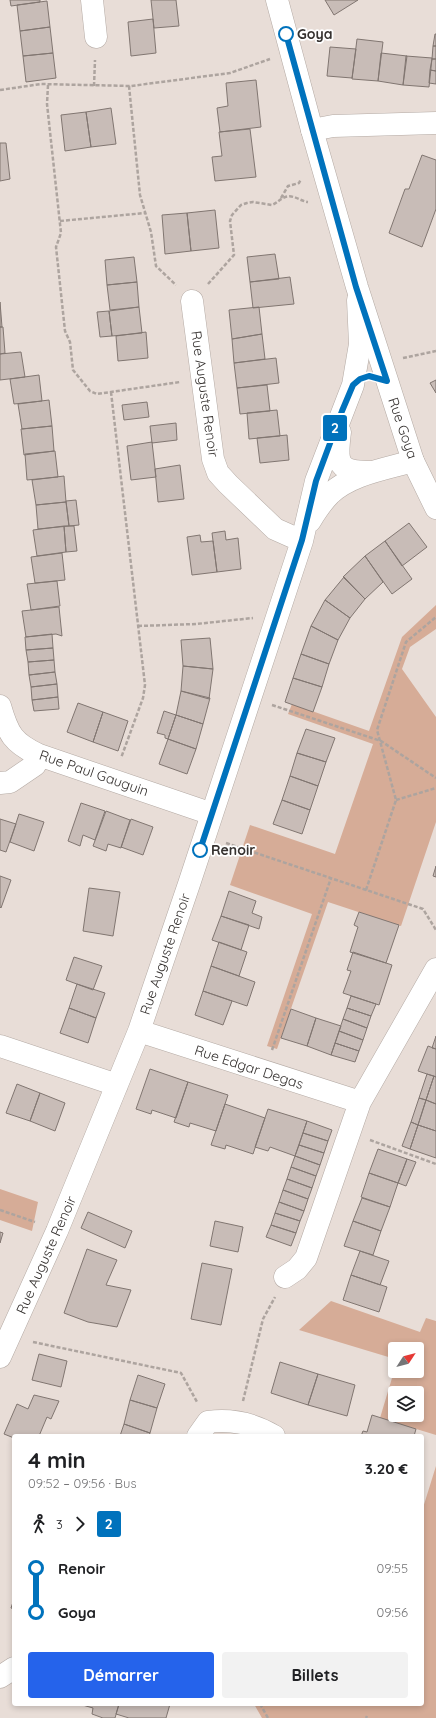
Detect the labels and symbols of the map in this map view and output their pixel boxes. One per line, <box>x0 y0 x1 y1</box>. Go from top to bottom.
place label: Goya <box>297 25 333 43</box>
marker: Goya <box>278 26 294 42</box>
street label: Rue Auguste Renoir <box>187 330 223 459</box>
street label: Rue Goya <box>384 395 422 461</box>
line badge: 2 <box>322 415 348 441</box>
street label: Rue Paul Gauguin <box>37 746 151 800</box>
place label: Renoir <box>211 841 255 859</box>
marker: Renoir <box>192 842 208 858</box>
street label: Rue Auguste Renoir <box>136 890 194 1017</box>
street label: Rue Edgar Degas <box>192 1041 306 1093</box>
street label: Rue Auguste Renoir <box>12 1193 80 1317</box>
north arrow <box>388 1342 424 1378</box>

